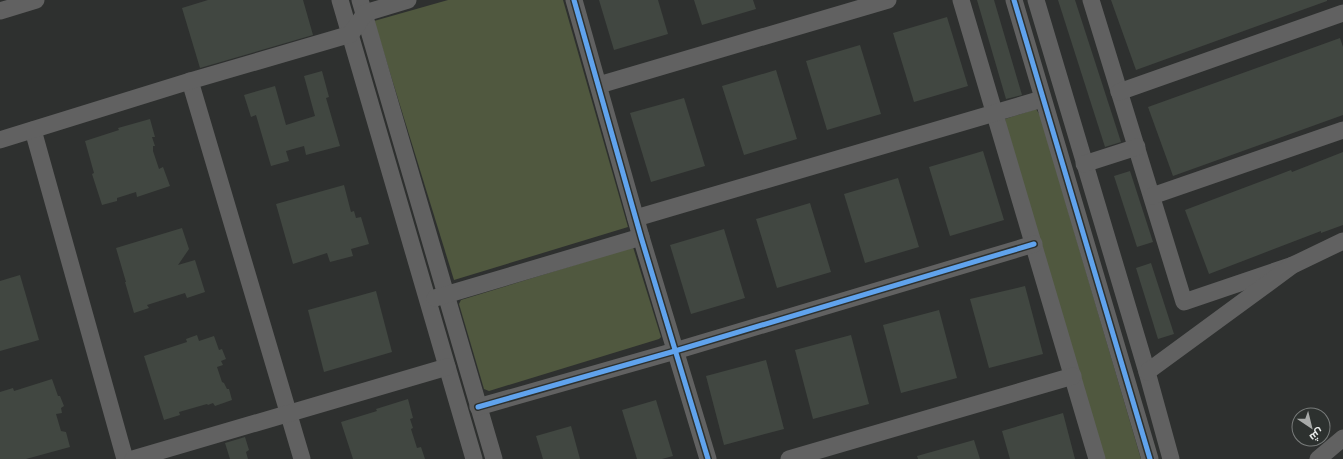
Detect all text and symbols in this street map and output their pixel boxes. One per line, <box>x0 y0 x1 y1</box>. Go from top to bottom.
north arrow <box>1291 407 1331 447</box>
text: ش <box>1307 425 1326 444</box>

